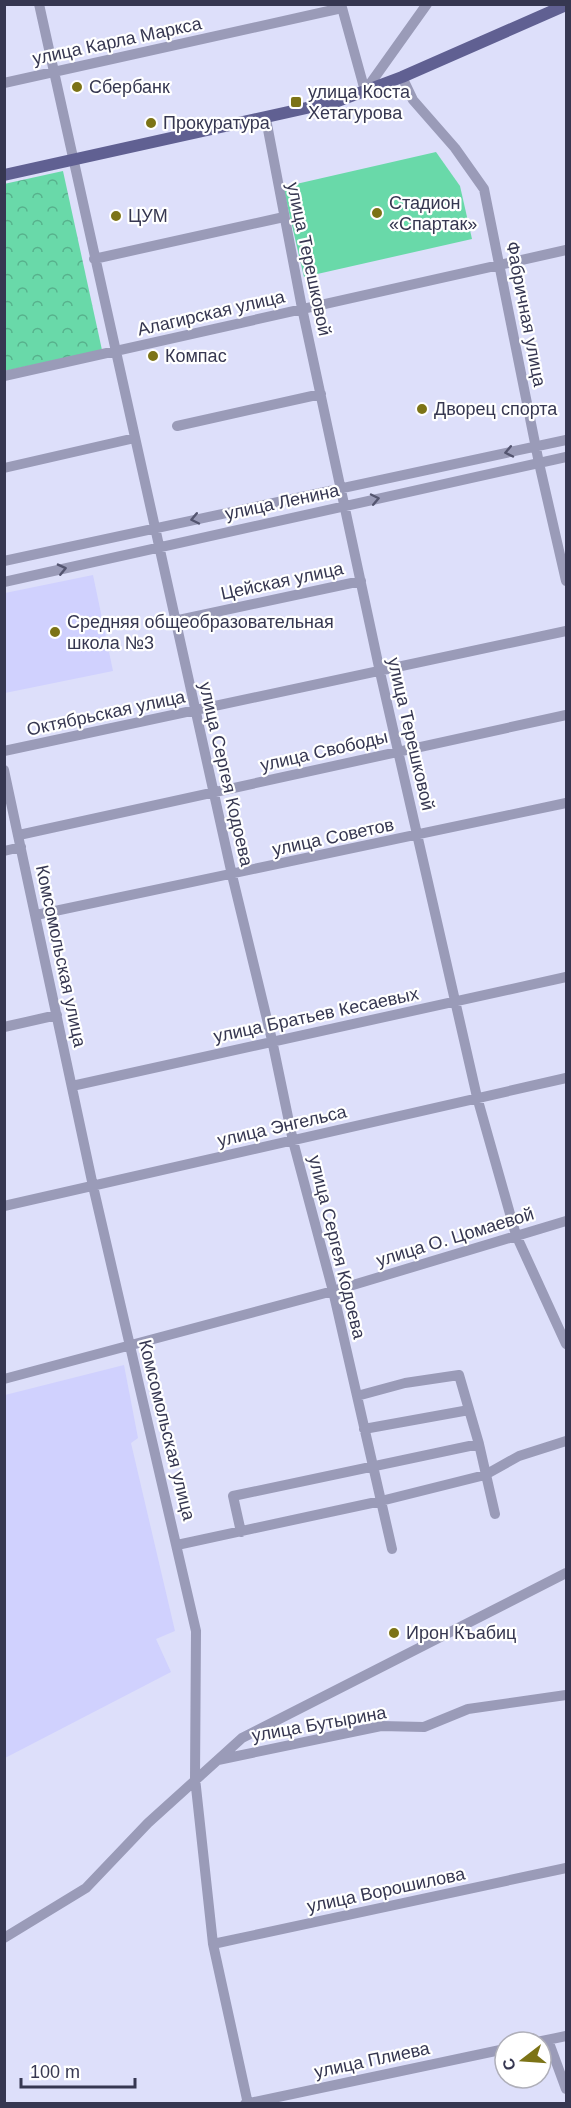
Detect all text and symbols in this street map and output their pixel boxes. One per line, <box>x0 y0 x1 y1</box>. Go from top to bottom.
street label: улица Карла Маркса <box>31 13 204 69</box>
place label: Сбербанк <box>89 77 170 97</box>
marker: Сбербанк <box>70 80 84 94</box>
place label: улица Коста Хетагурова <box>308 82 411 123</box>
marker: улица Коста Хетагурова <box>289 95 303 109</box>
place label: Прокуратура <box>163 113 271 133</box>
marker: Прокуратура <box>144 116 158 130</box>
street label: улица Терешковой <box>283 180 335 338</box>
place label: Стадион «Спартак» <box>389 193 477 234</box>
place label: ЦУМ <box>128 206 168 226</box>
marker: Стадион «Спартак» <box>370 206 384 220</box>
marker: ЦУМ <box>109 209 123 223</box>
street label: Фабричная улица <box>502 240 550 389</box>
street label: Алагирская улица <box>135 286 288 340</box>
place label: Компас <box>165 346 227 366</box>
marker: Компас <box>146 349 160 363</box>
place label: Дворец спорта <box>434 399 558 419</box>
marker: Дворец спорта <box>415 402 429 416</box>
one-way arrow <box>505 445 515 458</box>
street label: улица Ленина <box>223 480 342 524</box>
one-way arrow <box>370 493 380 506</box>
one-way arrow <box>191 512 201 525</box>
street label: Цейская улица <box>219 558 346 604</box>
one-way arrow <box>56 563 66 576</box>
place label: Средняя общеобразовательная школа №3 <box>67 612 334 653</box>
marker: Средняя общеобразовательная школа №3 <box>48 625 62 639</box>
street label: улица Терешковой <box>384 656 438 812</box>
street label: улица Сергея Кодоева <box>195 680 257 869</box>
street label: Октябрьская улица <box>25 686 188 740</box>
street label: улица Свободы <box>258 727 390 775</box>
street label: улица Советов <box>270 814 396 860</box>
street label: Комсомольская улица <box>32 863 90 1050</box>
street label: улица Братьев Кесаевых <box>212 983 420 1047</box>
street label: улица Энгельса <box>216 1101 349 1151</box>
street label: улица Сергея Кодоева <box>305 1153 370 1342</box>
street label: улица О. Цомаевой <box>374 1204 536 1270</box>
street label: Комсомольская улица <box>135 1338 199 1523</box>
place label: Ирон Къабиц <box>406 1623 516 1643</box>
marker: Ирон Къабиц <box>387 1626 401 1640</box>
street label: улица Бутырина <box>250 1702 389 1746</box>
street label: улица Ворошилова <box>305 1863 468 1917</box>
north arrow <box>493 2030 553 2090</box>
street label: улица Плиева <box>313 2038 432 2082</box>
scale bar <box>21 2051 135 2089</box>
text: С <box>499 2056 519 2072</box>
text: 100 m <box>30 2062 80 2082</box>

